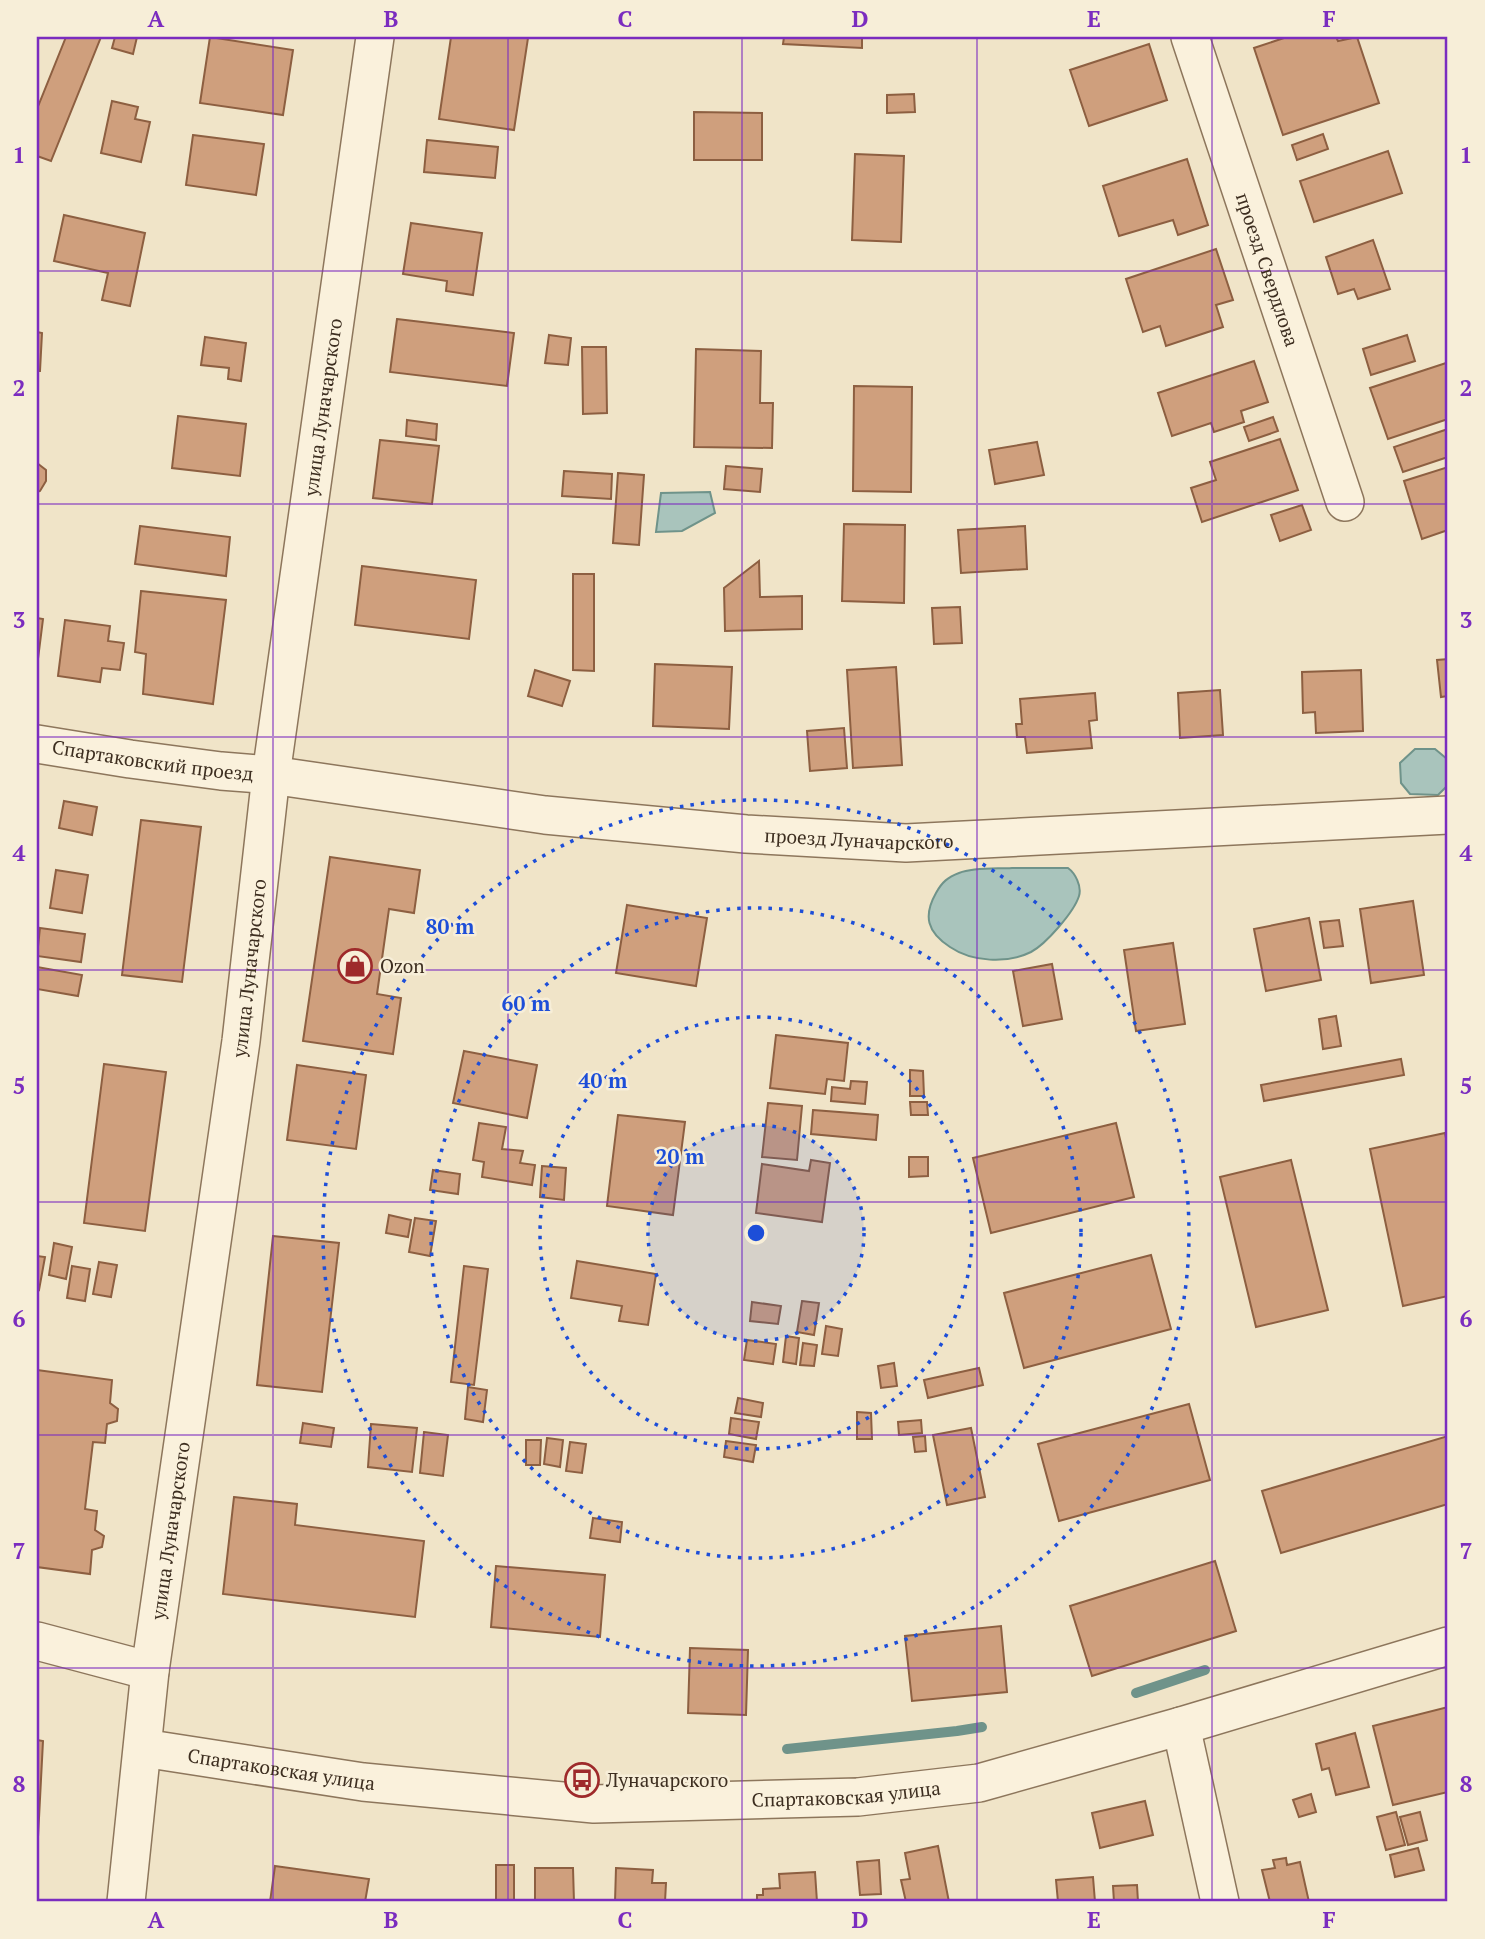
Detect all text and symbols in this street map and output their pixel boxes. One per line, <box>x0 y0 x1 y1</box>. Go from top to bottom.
text: A <box>148 3 165 34</box>
text: B <box>384 3 399 34</box>
text: C <box>618 3 633 34</box>
text: D <box>852 3 869 34</box>
text: E <box>1087 3 1101 34</box>
text: F <box>1322 3 1336 34</box>
text: 1 <box>13 139 26 170</box>
text: 1 <box>1460 139 1473 170</box>
street label: проезд Свердлова <box>1231 189 1305 350</box>
street label: улица Луначарского <box>297 316 347 499</box>
text: 2 <box>13 372 26 403</box>
text: 2 <box>1460 372 1473 403</box>
text: 3 <box>13 604 26 635</box>
text: 3 <box>1460 604 1473 635</box>
street label: Спартаковский проезд <box>50 734 255 786</box>
street label: проезд Луначарского <box>764 822 954 855</box>
text: 4 <box>13 837 26 868</box>
text: 4 <box>1460 837 1473 868</box>
street label: улица Луначарского <box>226 878 271 1060</box>
text: 80 m <box>426 912 475 940</box>
shop icon: Ozon <box>336 947 374 985</box>
place label: Ozon <box>380 953 425 978</box>
text: 60 m <box>502 989 551 1017</box>
text: 40 m <box>579 1066 628 1094</box>
text: 5 <box>13 1070 26 1101</box>
text: 5 <box>1460 1070 1473 1101</box>
text: 20 m <box>656 1142 705 1170</box>
centre of rings <box>744 1221 768 1245</box>
text: 6 <box>13 1303 26 1334</box>
text: 6 <box>1460 1303 1473 1334</box>
street label: улица Луначарского <box>144 1440 195 1622</box>
text: 7 <box>13 1535 26 1566</box>
text: 7 <box>1460 1535 1473 1566</box>
street label: Спартаковская улица <box>186 1742 377 1795</box>
bus stop icon: Луначарского <box>563 1761 601 1799</box>
place label: Луначарского <box>605 1767 728 1792</box>
text: 8 <box>13 1768 26 1799</box>
text: 8 <box>1460 1768 1473 1799</box>
street label: Спартаковская улица <box>751 1775 942 1812</box>
text: A <box>148 1904 165 1935</box>
text: B <box>384 1904 399 1935</box>
text: C <box>618 1904 633 1935</box>
text: D <box>852 1904 869 1935</box>
text: E <box>1087 1904 1101 1935</box>
text: F <box>1322 1904 1336 1935</box>

